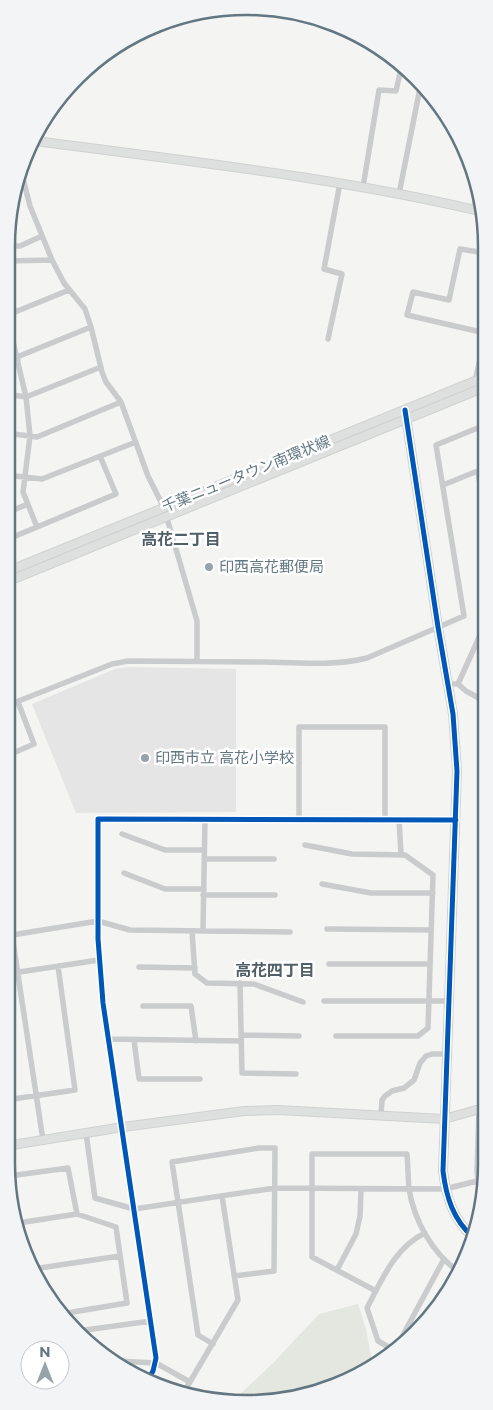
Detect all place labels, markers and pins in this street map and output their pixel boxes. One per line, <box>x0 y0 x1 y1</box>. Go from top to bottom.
place label: 印西高花郵便局 <box>219 557 324 576</box>
marker: 印西高花郵便局 <box>203 561 215 573</box>
place label: 印西市立 高花小学校 <box>155 748 294 767</box>
marker: 印西市立 高花小学校 <box>139 752 151 764</box>

